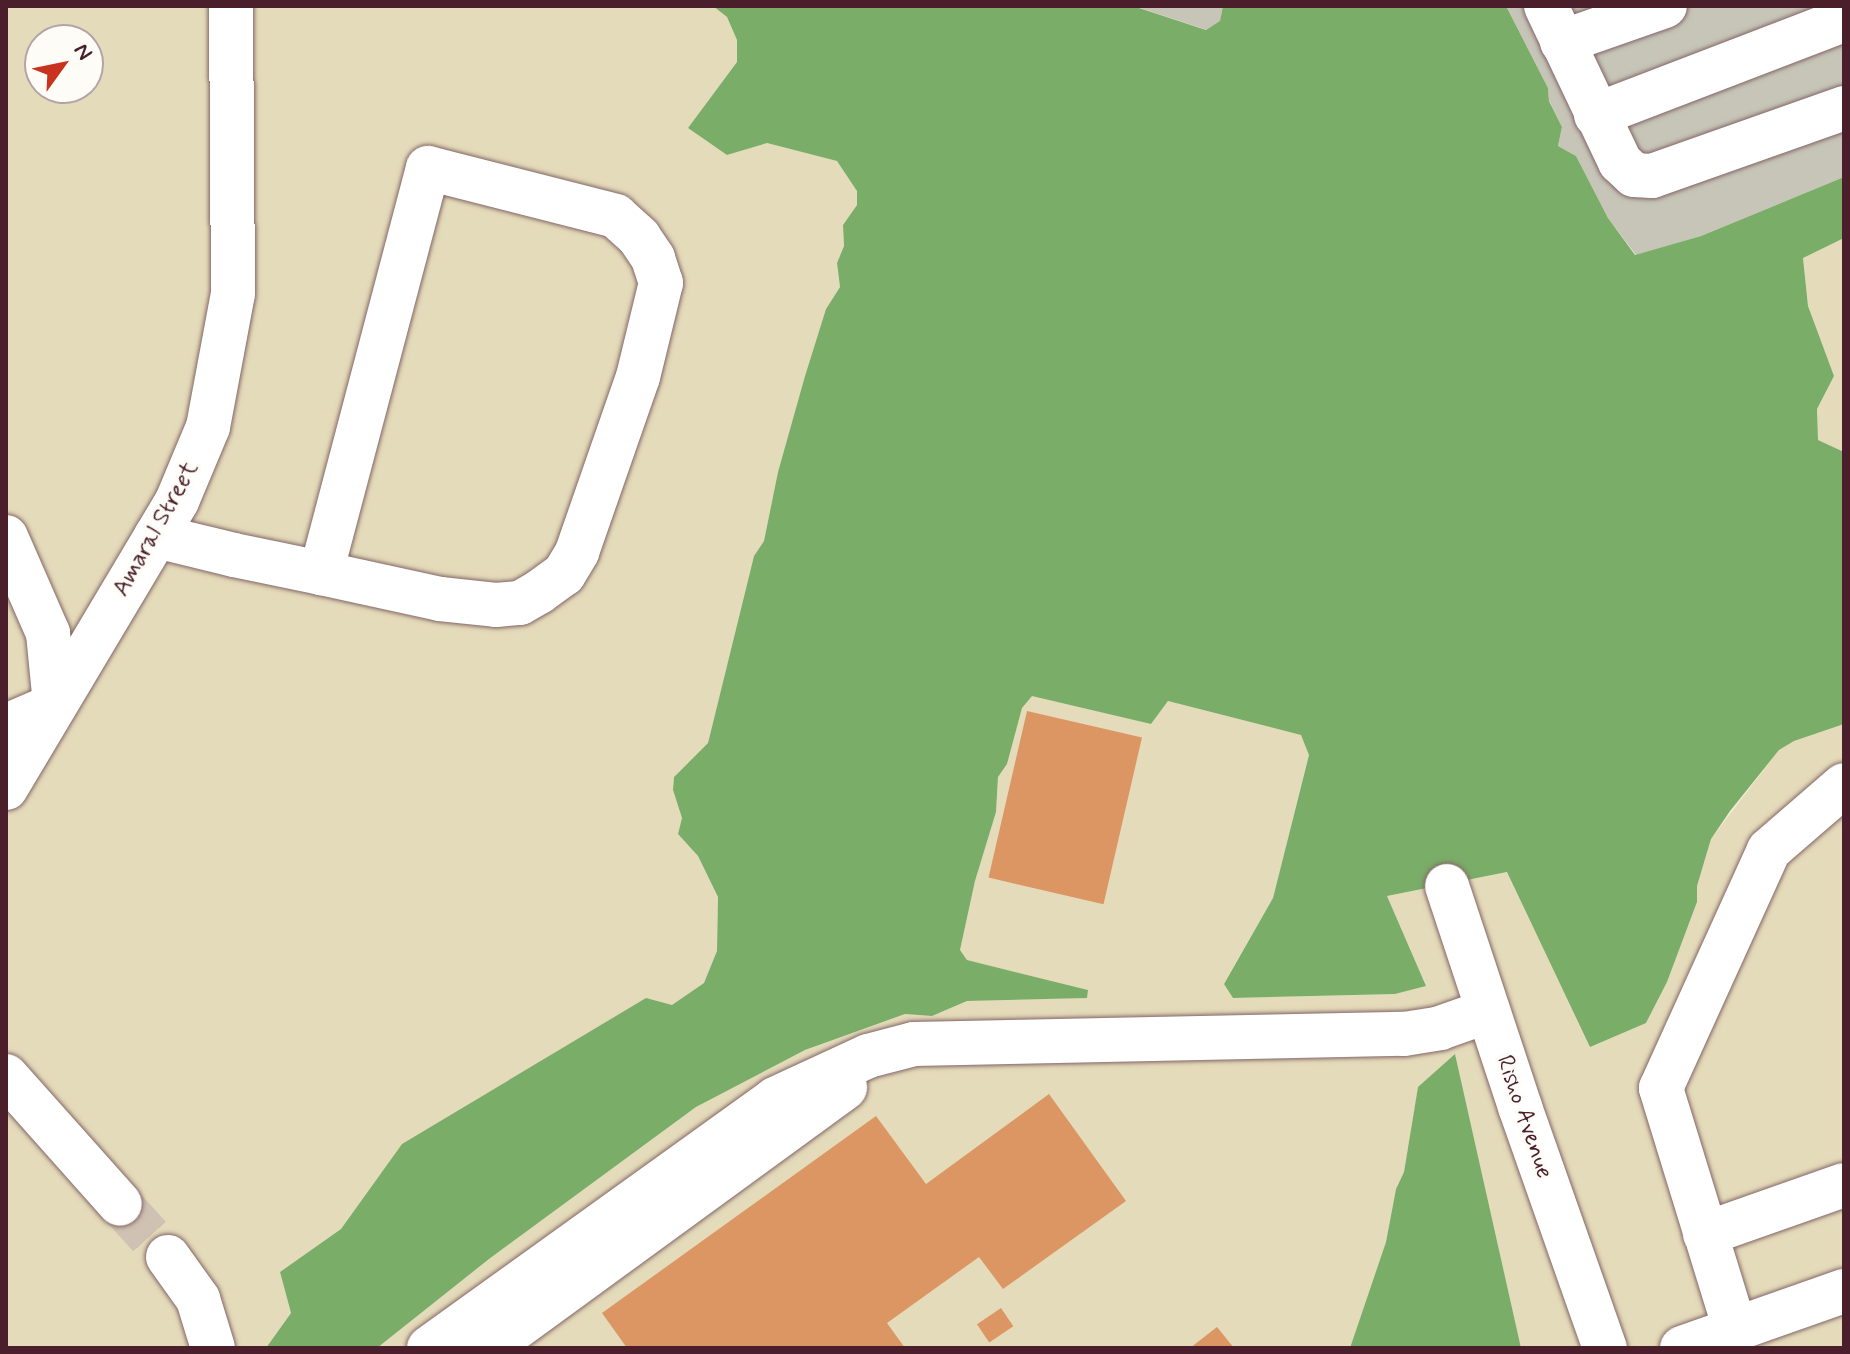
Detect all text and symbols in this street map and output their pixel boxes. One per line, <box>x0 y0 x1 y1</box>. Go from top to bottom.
north arrow <box>24 24 104 104</box>
text: N <box>67 38 98 66</box>
street label: Amaral Street <box>107 456 205 602</box>
street label: Risho Avenue <box>1489 1050 1559 1184</box>

